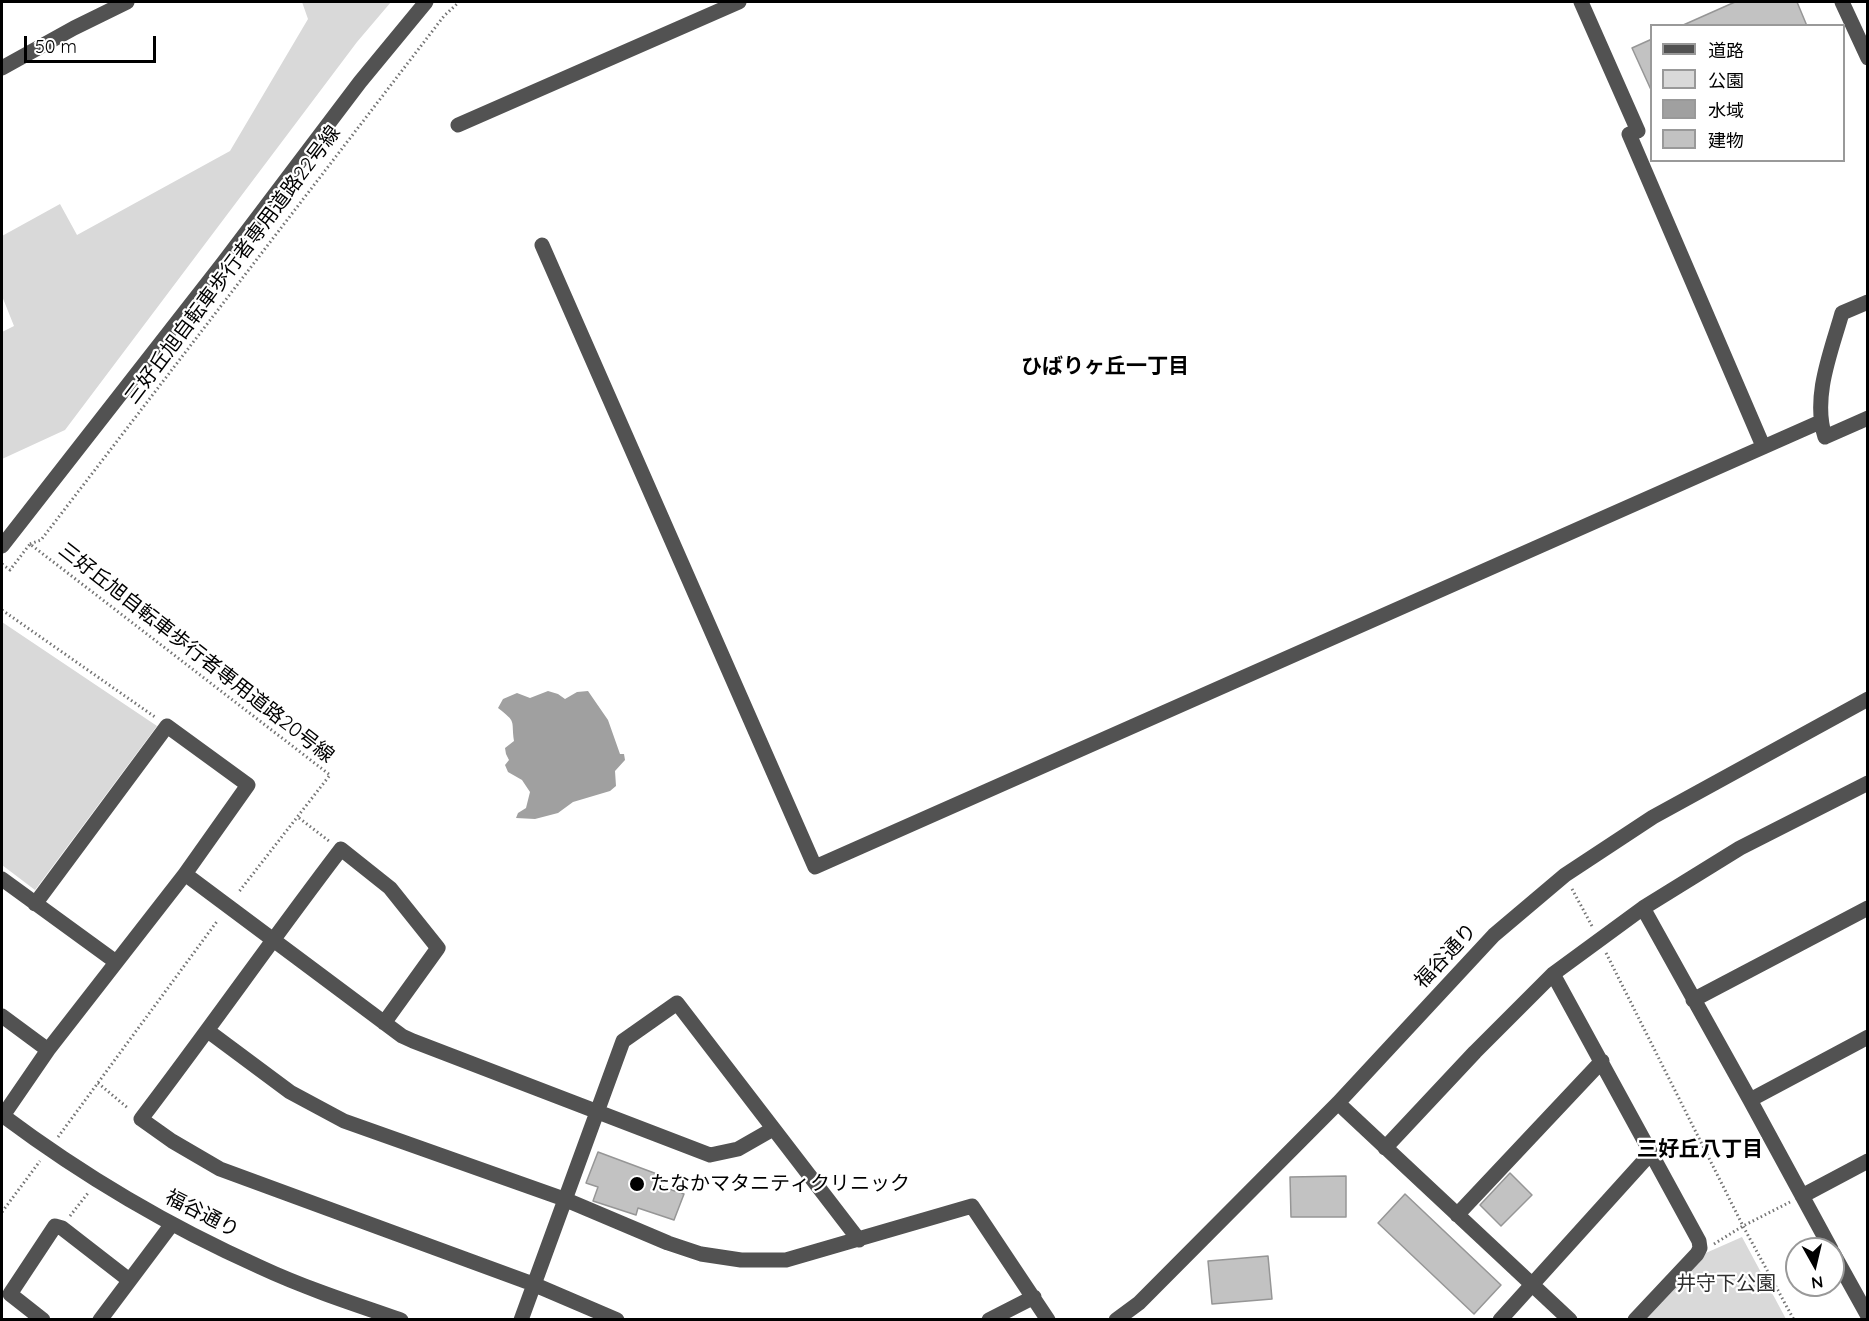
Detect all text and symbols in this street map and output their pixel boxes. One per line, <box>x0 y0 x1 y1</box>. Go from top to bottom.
scale bar <box>27 24 159 62</box>
legend <box>1650 24 1845 162</box>
text: 50 m <box>35 35 77 58</box>
text: 道路 <box>1708 39 1744 62</box>
text: 公園 <box>1708 69 1744 92</box>
text: 水域 <box>1708 99 1744 122</box>
street label: 三好丘旭自転車歩行者専用道路22号線 <box>120 121 346 409</box>
text: 建物 <box>1708 129 1744 152</box>
district label: ひばりヶ丘一丁目 <box>1021 354 1189 380</box>
street label: 三好丘旭自転車歩行者専用道路20号線 <box>53 538 339 768</box>
street label: 福谷通り <box>1410 919 1482 993</box>
district label: 三好丘八丁目 <box>1637 1137 1763 1163</box>
place label: たなかマタニティクリニック <box>650 1172 910 1196</box>
marker: たなかマタニティクリニック <box>628 1175 646 1193</box>
street label: 福谷通り <box>161 1185 243 1243</box>
north arrow <box>1785 1237 1845 1297</box>
park label: 井守下公園 <box>1676 1272 1776 1296</box>
text: N <box>1810 1272 1824 1294</box>

